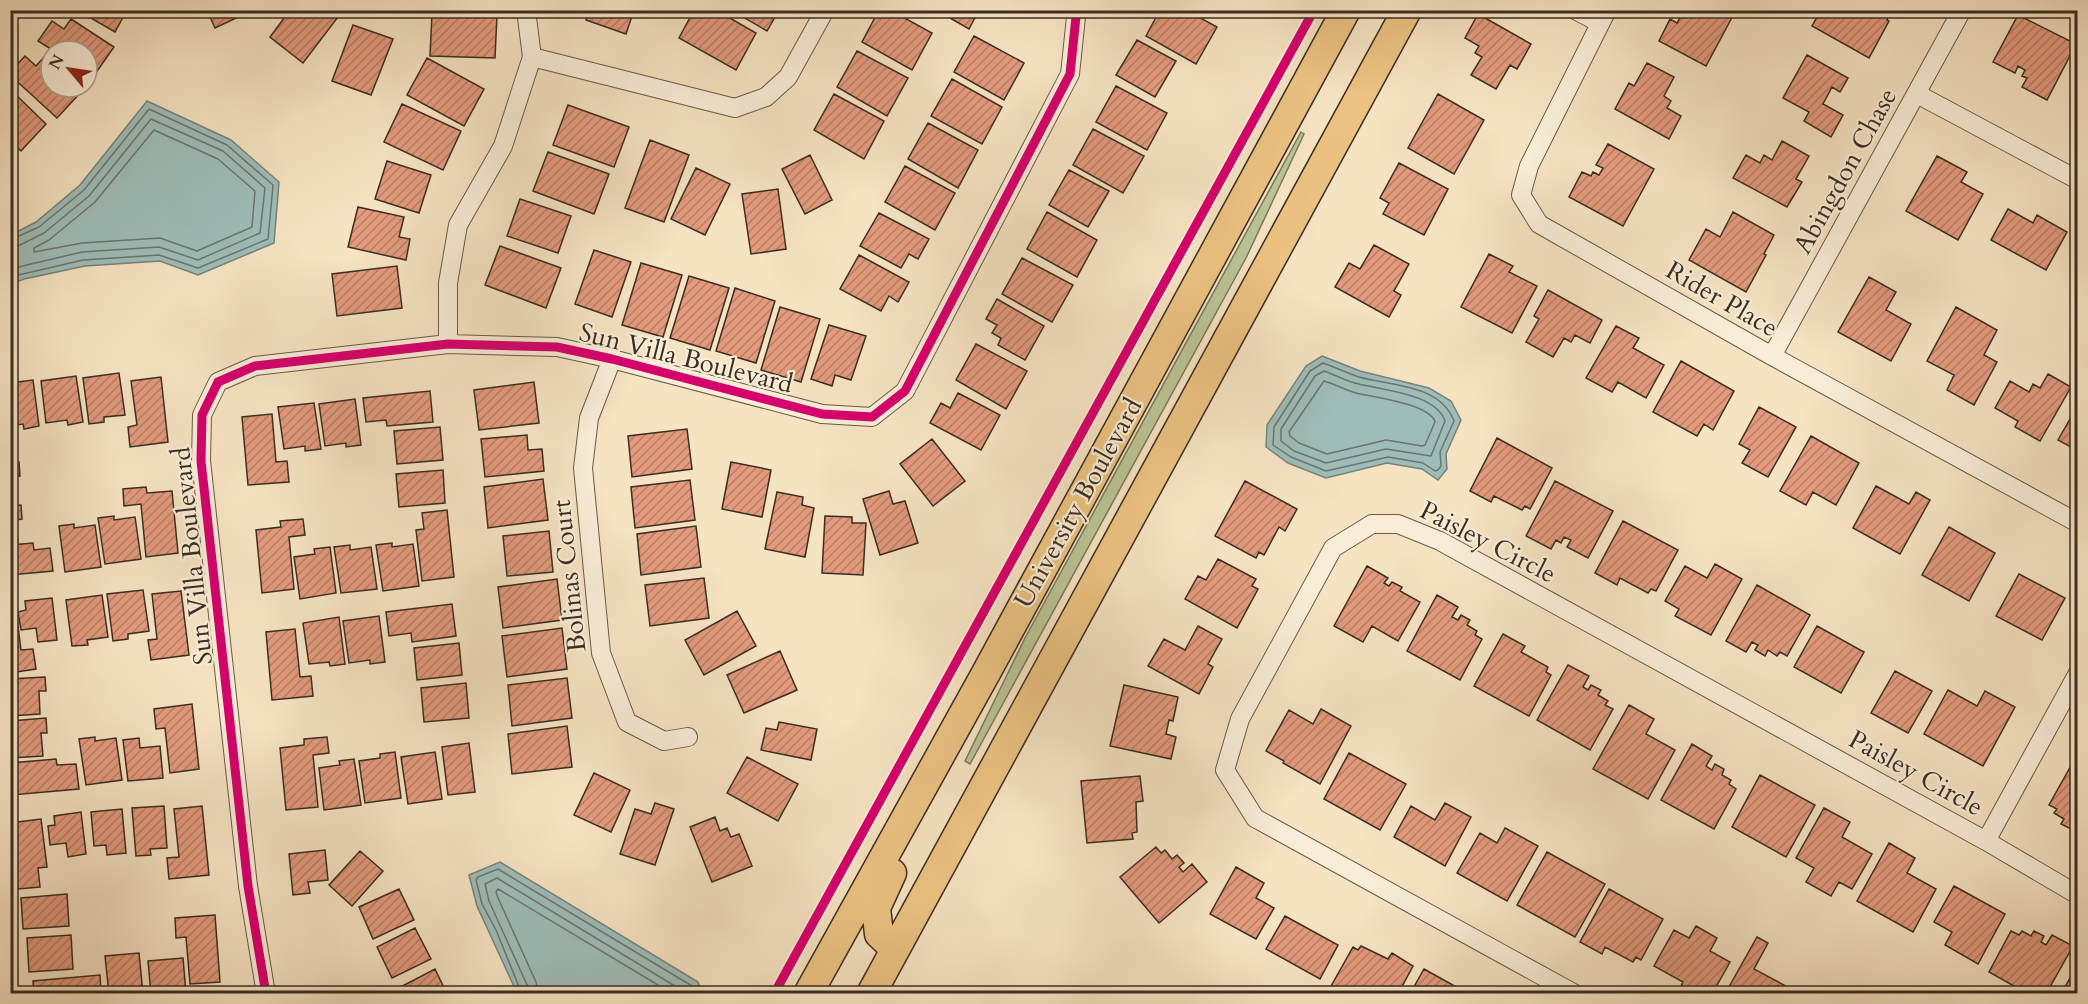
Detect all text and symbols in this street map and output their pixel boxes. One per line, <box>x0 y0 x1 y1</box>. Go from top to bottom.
north arrow <box>39 39 99 99</box>
text: N <box>44 51 70 74</box>
street label: Abingdon Chase <box>1785 82 1905 260</box>
street label: Rider Place <box>1659 253 1785 345</box>
street label: Sun Villa Boulevard <box>575 315 797 402</box>
street label: University Boulevard <box>1006 392 1150 614</box>
street label: Sun Villa Boulevard <box>163 445 221 667</box>
street label: Paisley Circle <box>1414 493 1562 591</box>
street label: Bolinas Court <box>544 498 594 654</box>
street label: Paisley Circle <box>1842 722 1990 824</box>

